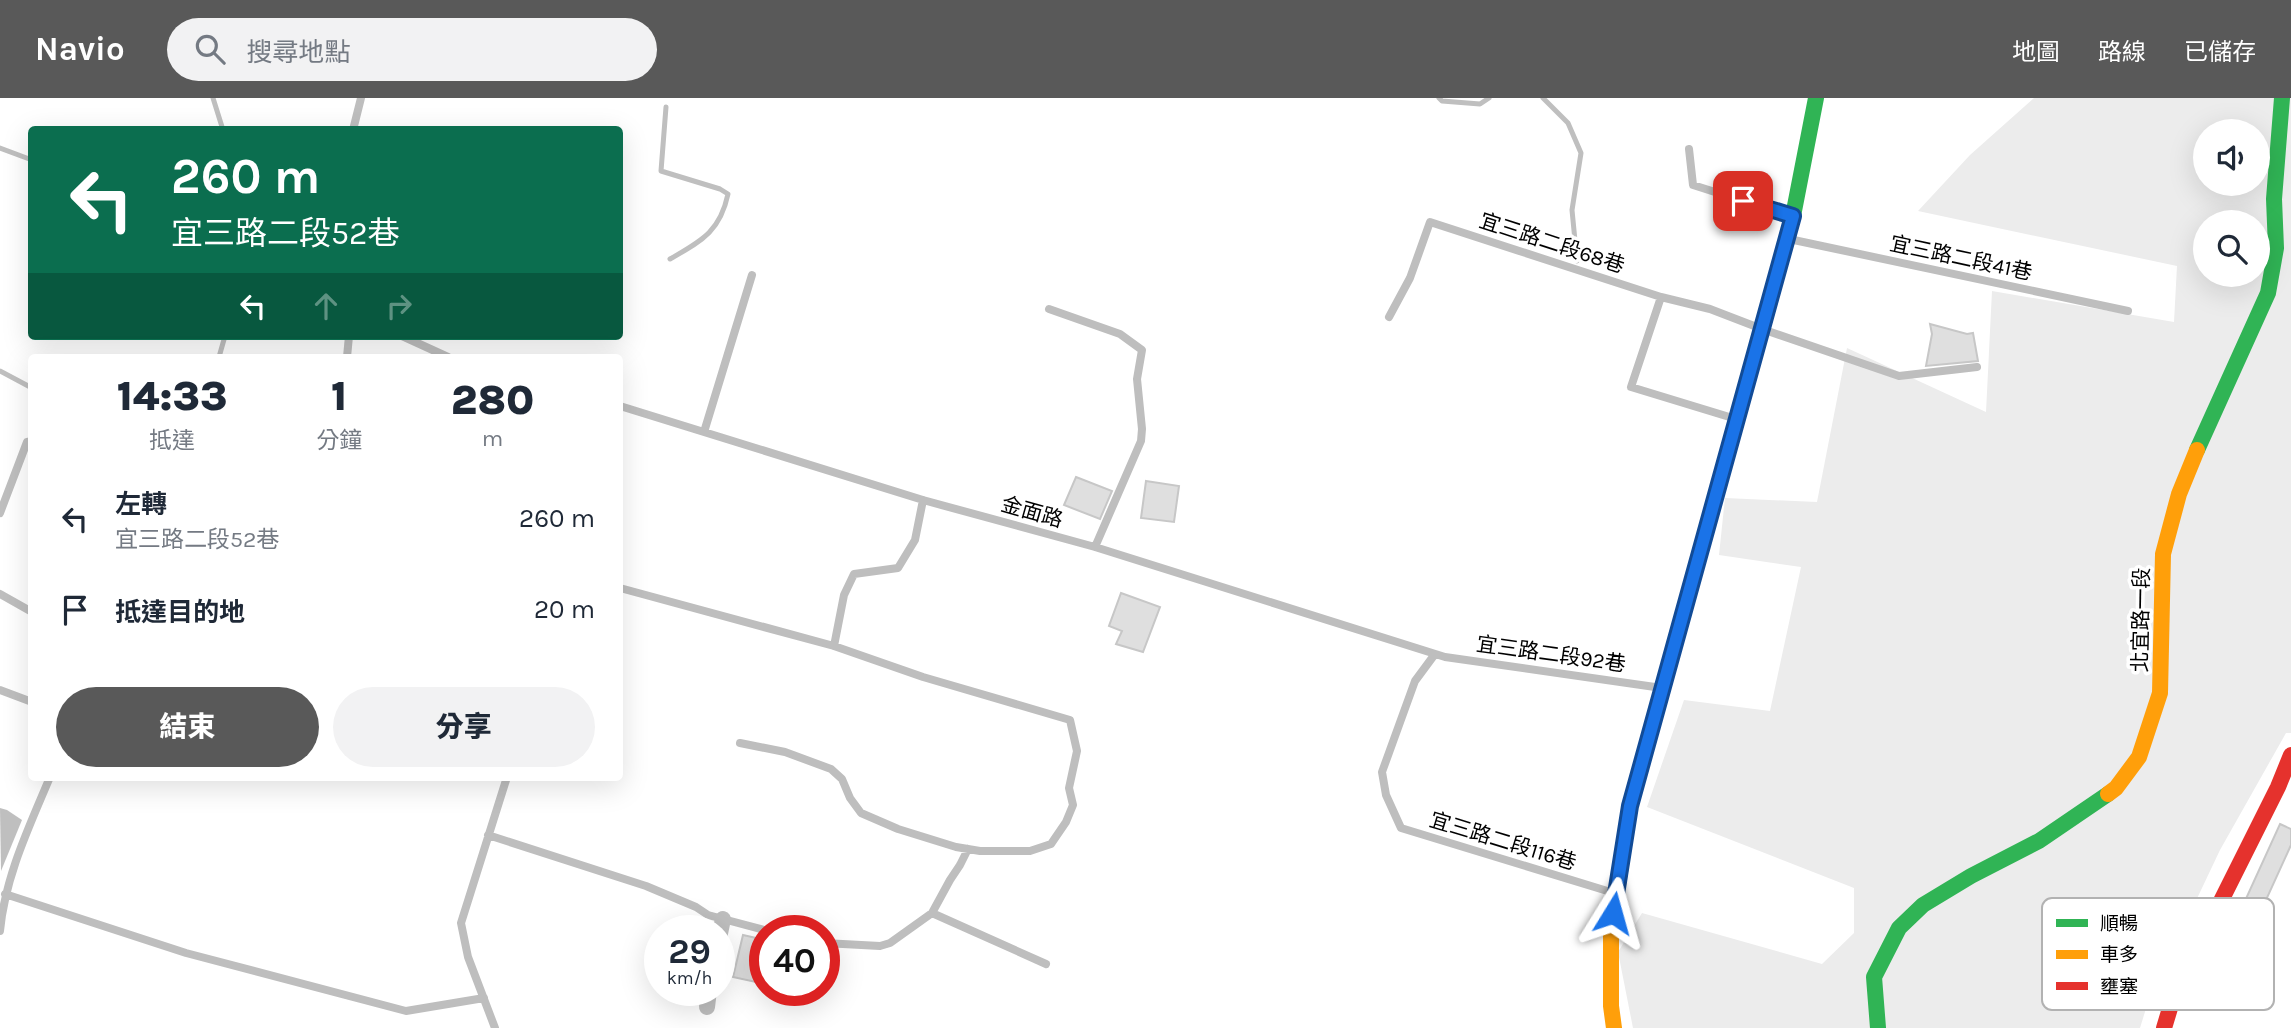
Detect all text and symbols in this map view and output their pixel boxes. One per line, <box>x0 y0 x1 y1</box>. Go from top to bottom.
search box <box>167 18 657 81</box>
text: Navio <box>35 30 125 68</box>
icon: search <box>191 30 229 68</box>
text: 搜尋地點 <box>247 37 351 68</box>
text: 地圖 <box>2012 38 2060 66</box>
text: 路線 <box>2098 38 2146 66</box>
text: 已儲存 <box>2184 38 2256 66</box>
map controls <box>2193 119 2270 287</box>
button: sound <box>2193 119 2270 196</box>
text: 260 m <box>171 148 320 205</box>
icon: left <box>56 154 147 245</box>
pin <box>1713 171 1773 231</box>
icon: arrive <box>1724 182 1762 220</box>
street label: 宜三路二段68巷 <box>1477 208 1627 278</box>
button: search <box>2193 210 2270 287</box>
text: 宜三路二段52巷 <box>171 215 400 252</box>
street label: 宜三路二段41巷 <box>1888 231 2034 285</box>
icon: left <box>234 287 272 325</box>
icon: ahead <box>307 287 345 325</box>
icon: right <box>380 287 418 325</box>
text: 14:33 <box>117 371 227 421</box>
text: 1 <box>331 371 347 421</box>
text: 280 <box>451 375 534 425</box>
text: m <box>482 425 503 452</box>
text: 抵達 <box>149 427 195 454</box>
text: 分鐘 <box>316 427 362 454</box>
text: 左轉 <box>115 489 167 520</box>
street label: 金面路 <box>998 492 1066 532</box>
icon: left <box>56 500 94 538</box>
text: 260 m <box>519 503 595 534</box>
text: 宜三路二段52巷 <box>115 526 279 553</box>
street label: 北宜路一段 <box>2128 567 2154 673</box>
icon: arrive <box>56 591 94 629</box>
text: 20 m <box>534 594 595 625</box>
text: 抵達目的地 <box>115 597 245 628</box>
street label: 宜三路二段92巷 <box>1475 632 1627 676</box>
button: 結束 <box>56 687 319 767</box>
button: 分享 <box>333 687 595 767</box>
street label: 宜三路二段116巷 <box>1427 807 1579 875</box>
position arrow <box>1576 876 1650 950</box>
legend <box>2042 898 2274 1010</box>
text: 順暢 <box>2100 913 2138 935</box>
speed limit sign: 40 <box>749 915 840 1006</box>
text: 29 <box>668 931 711 972</box>
text: 車多 <box>2100 944 2138 966</box>
text: km/h <box>667 967 712 989</box>
text: 壅塞 <box>2100 976 2138 998</box>

